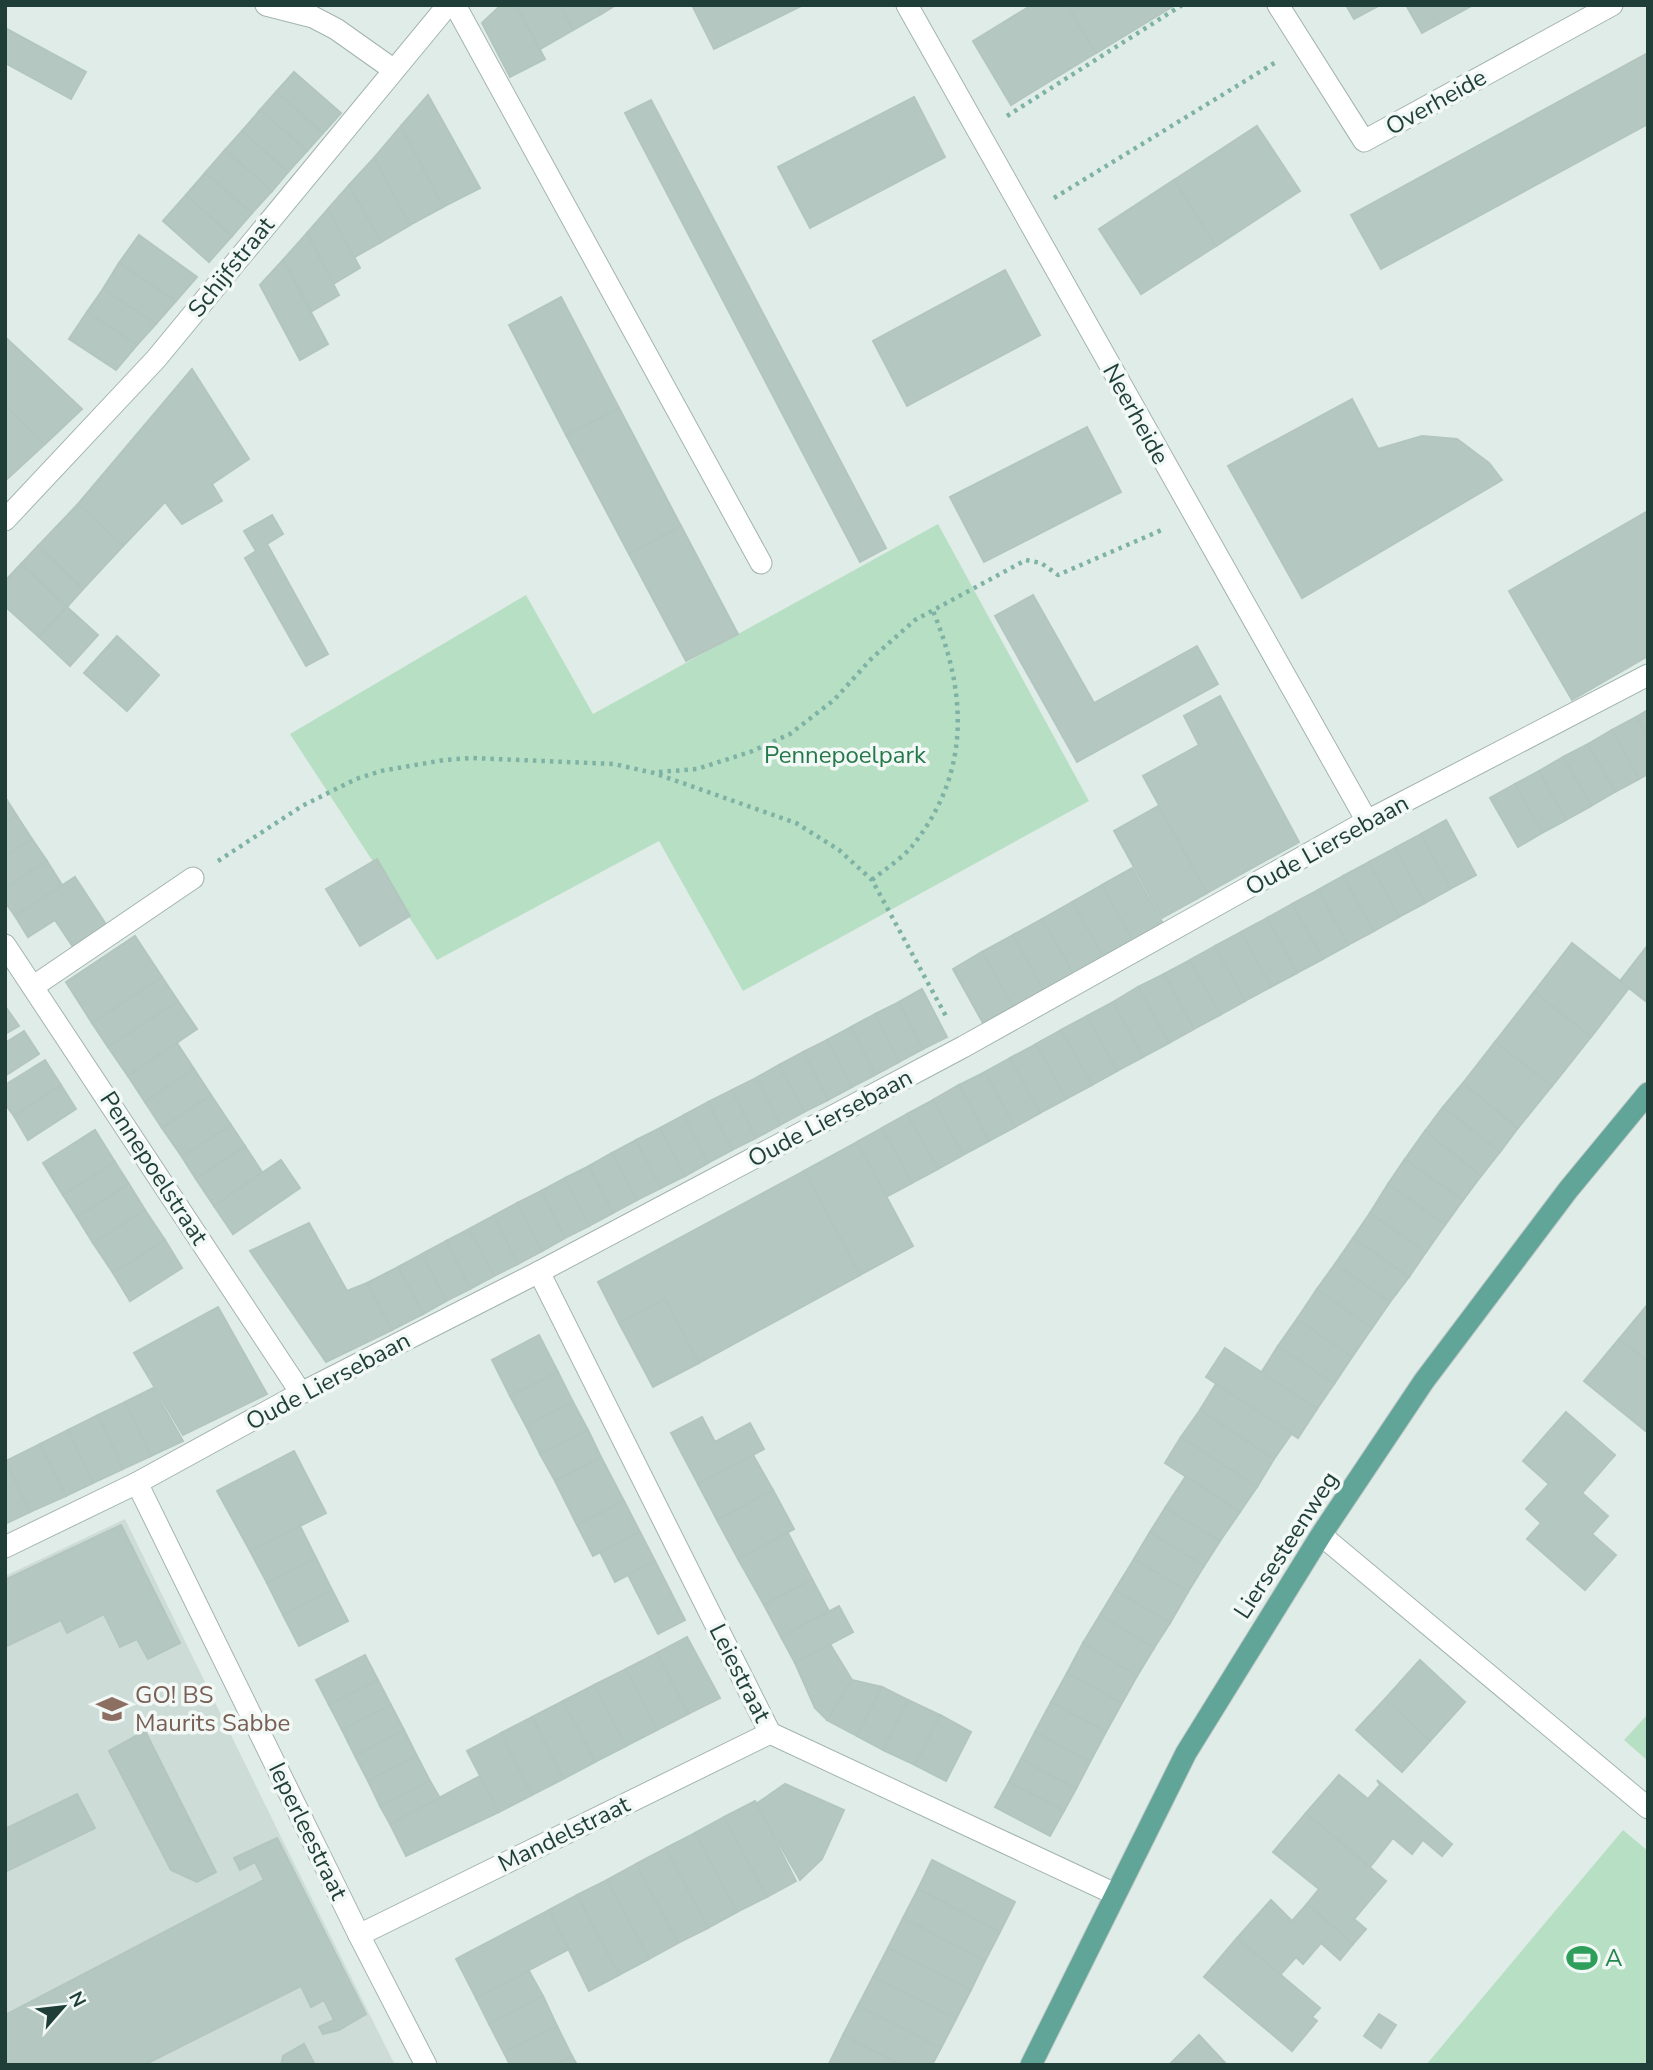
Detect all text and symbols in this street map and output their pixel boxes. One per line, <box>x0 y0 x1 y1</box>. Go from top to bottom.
street label: Overheide <box>1380 61 1492 143</box>
street label: Schijfstraat <box>181 210 282 324</box>
street label: Neerheide <box>1095 358 1177 470</box>
park label: Pennepoelpark <box>764 739 927 771</box>
street label: Oude Liersebaan <box>1240 787 1414 903</box>
street label: Oude Liersebaan <box>742 1061 918 1175</box>
street label: Pennepoelstraat <box>92 1085 216 1251</box>
street label: Oude Liersebaan <box>240 1324 416 1438</box>
street label: Liersesteenweg <box>1226 1465 1346 1625</box>
street label: Leiestraat <box>702 1618 779 1728</box>
place label: GO! BS Maurits Sabbe <box>135 1679 290 1739</box>
school or university icon: GO! BS Maurits Sabbe <box>95 1692 129 1726</box>
street label: Ieperleestraat <box>261 1757 355 1905</box>
street label: Mandelstraat <box>493 1788 636 1880</box>
sports icon: A <box>1565 1941 1599 1975</box>
place label: A <box>1605 1942 1623 1974</box>
north arrow <box>28 1972 98 2042</box>
text: N <box>62 1987 92 2012</box>

